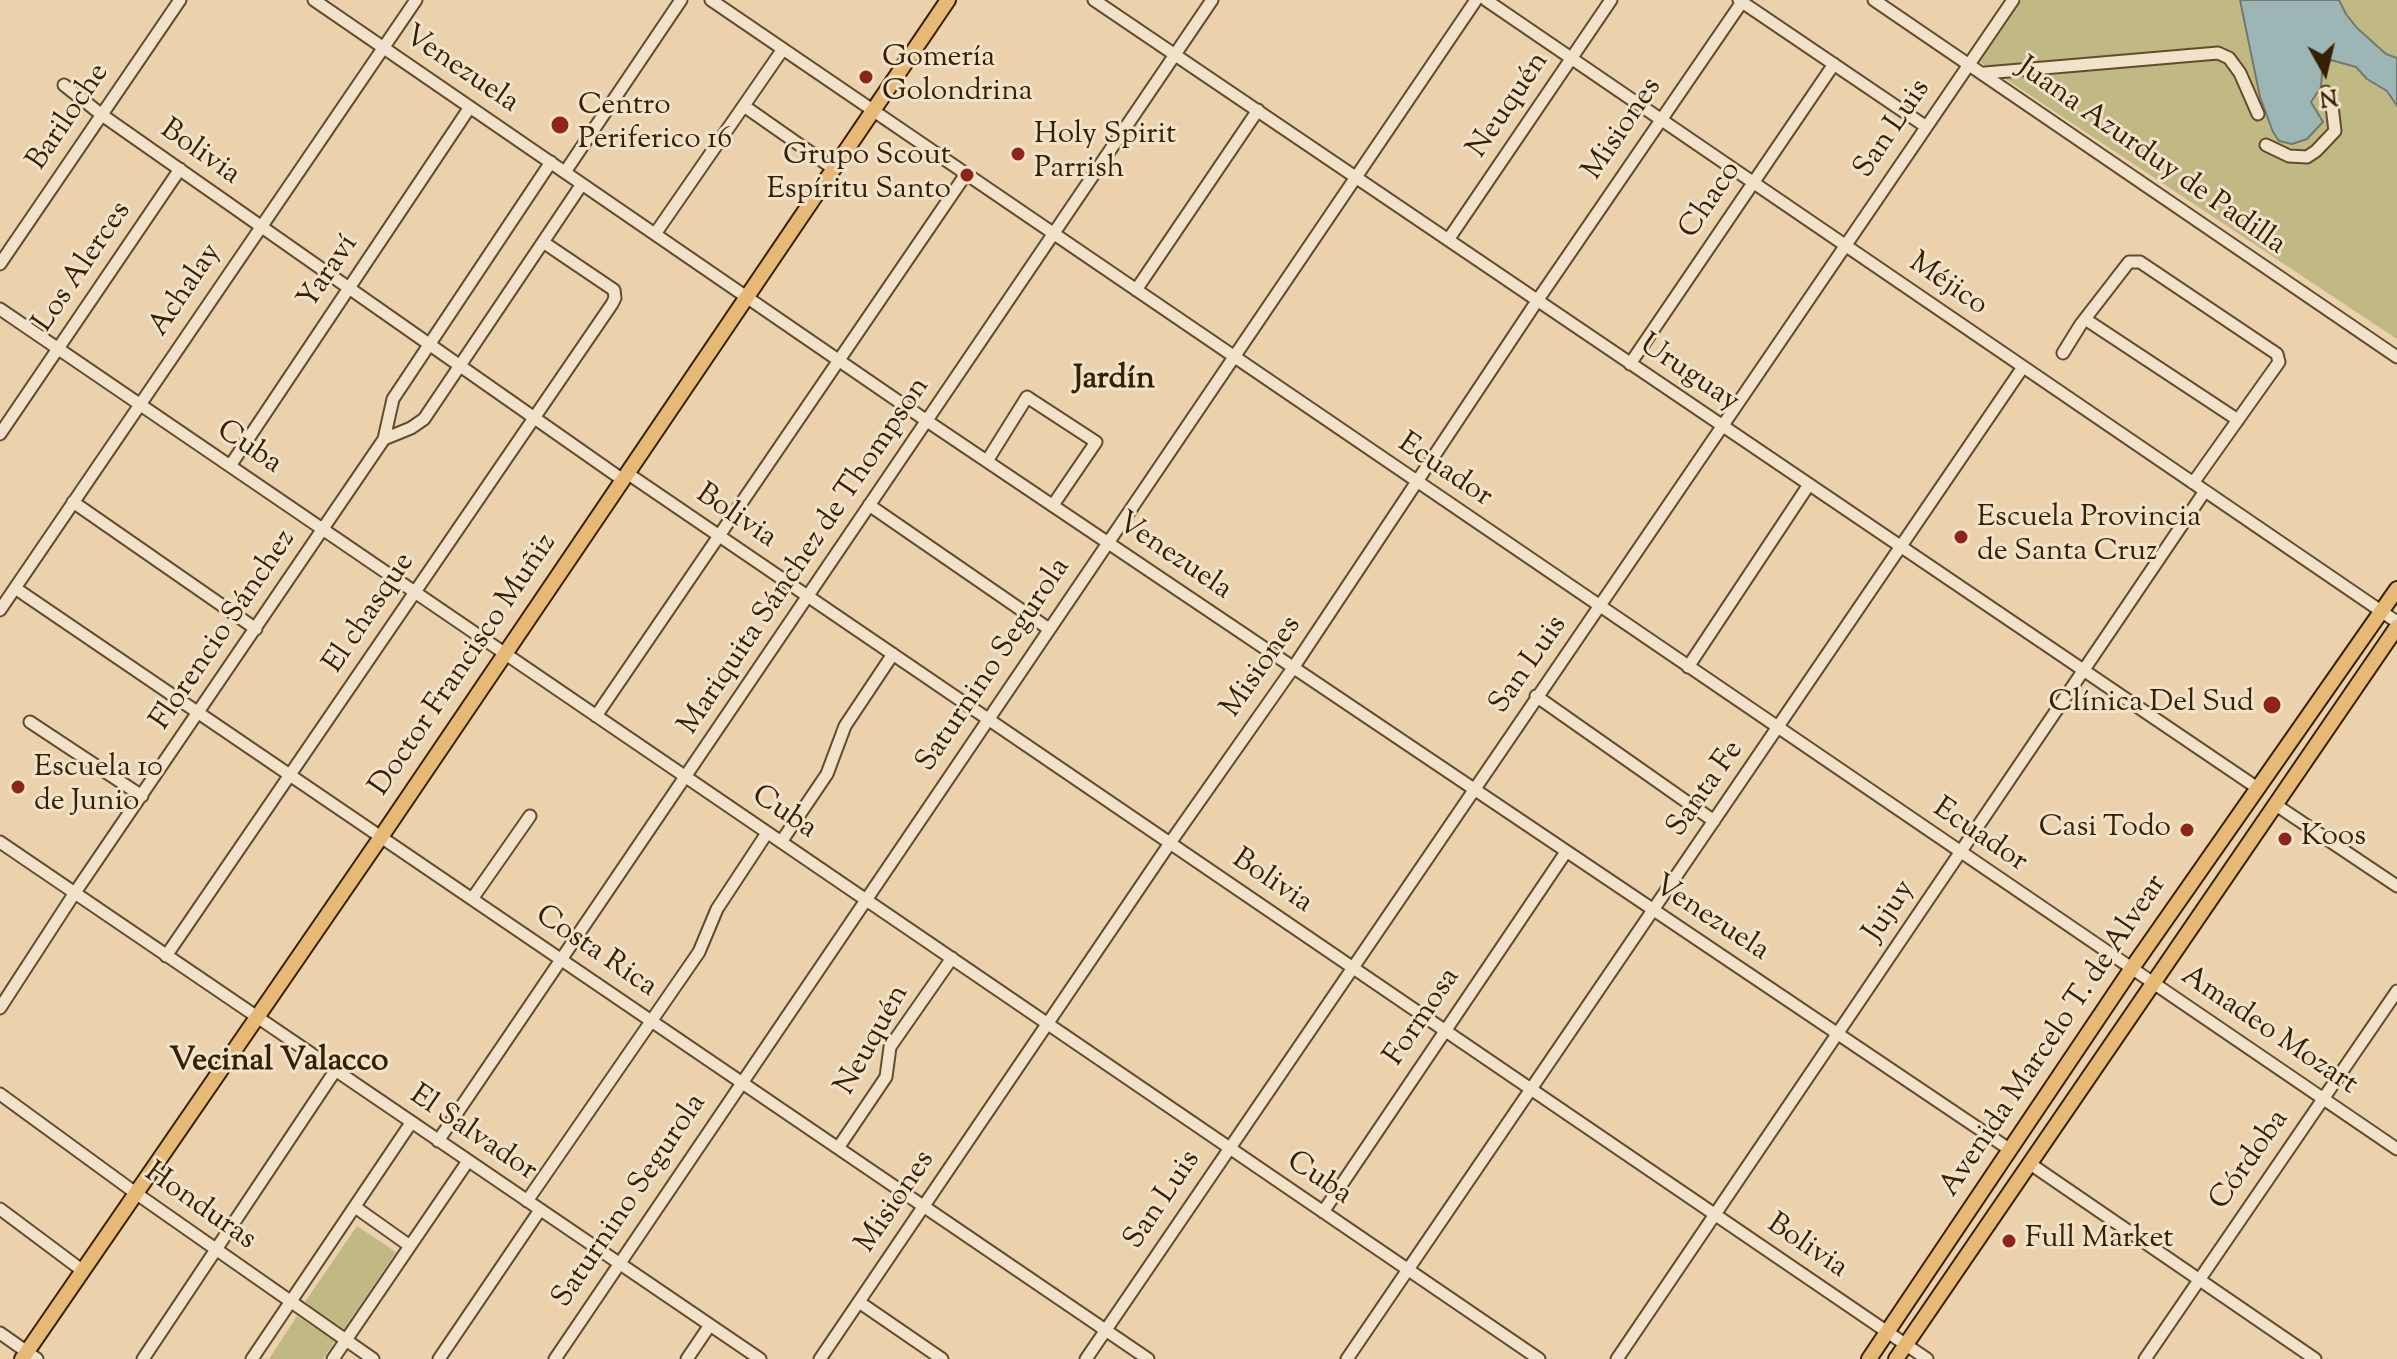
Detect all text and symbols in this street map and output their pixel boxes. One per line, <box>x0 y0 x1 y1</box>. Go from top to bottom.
street label: Venezuela <box>396 19 524 123</box>
north arrow <box>2285 32 2365 112</box>
place label: Gomería Golondrina <box>882 42 1033 112</box>
street label: Neuquén <box>1461 46 1559 166</box>
street label: Juana Azurduy de Padilla <box>2009 51 2291 265</box>
street label: Bariloche <box>21 58 119 178</box>
marker: Gomería Golondrina <box>857 68 875 86</box>
street label: Misiones <box>1577 72 1671 188</box>
street label: San Luis <box>1848 74 1940 186</box>
text: N <box>2317 79 2339 113</box>
place label: Centro Periferico 16 <box>578 90 732 160</box>
street label: Bolivia <box>152 113 246 195</box>
marker: Centro Periferico 16 <box>549 114 571 136</box>
place label: Holy Spirit Parrish <box>1034 119 1176 190</box>
place label: Grupo Scout Espíritu Santo <box>767 140 951 210</box>
marker: Holy Spirit Parrish <box>1009 145 1027 163</box>
street label: Chaco <box>1673 156 1751 246</box>
marker: Grupo Scout Espíritu Santo <box>958 166 976 184</box>
street label: Los Alerces <box>27 196 141 340</box>
street label: Yaraví <box>292 229 368 317</box>
street label: Achalay <box>143 238 231 344</box>
street label: Méjico <box>1901 247 1993 325</box>
street label: Uruguay <box>1631 328 1745 422</box>
district label: Jardín <box>1073 363 1155 401</box>
street label: Mariquita Sánchez de Thompson <box>673 371 939 743</box>
street label: Cuba <box>209 414 287 484</box>
street label: Ecuador <box>1390 427 1498 517</box>
street label: Bolivia <box>688 478 782 558</box>
place label: Escuela Provincia de Santa Cruz <box>1977 502 2201 572</box>
street label: Venezuela <box>1109 506 1237 610</box>
street label: Florencio Sánchez <box>145 524 305 738</box>
street label: Doctor Francisco Muñiz <box>364 528 566 804</box>
marker: Escuela Provincia de Santa Cruz <box>1952 528 1970 546</box>
street label: El chasque <box>318 547 424 681</box>
street label: Saturnino Segurola <box>910 552 1080 780</box>
street label: Misiones <box>1215 610 1311 726</box>
street label: San Luis <box>1483 610 1577 722</box>
place label: Clínica Del Sud <box>2049 687 2254 723</box>
marker: Clínica Del Sud <box>2261 694 2283 716</box>
street label: Santa Fe <box>1661 735 1753 845</box>
place label: Escuela 10 de Junio <box>34 752 163 822</box>
marker: Escuela 10 de Junio <box>9 778 27 796</box>
street label: Cuba <box>744 779 822 849</box>
street label: Ecuador <box>1925 792 2033 882</box>
place label: Casi Todo <box>2039 812 2171 848</box>
marker: Casi Todo <box>2178 821 2196 839</box>
place label: Koos <box>2301 821 2366 857</box>
marker: Koos <box>2276 830 2294 848</box>
street label: Bolivia <box>1224 843 1318 923</box>
street label: Venezuela <box>1645 869 1775 971</box>
street label: Avenida Marcelo T. de Alvear <box>1934 869 2176 1205</box>
street label: Jujuy <box>1857 874 1925 950</box>
street label: Costa Rica <box>527 899 663 1007</box>
street label: Amadeo Mozart <box>2173 960 2363 1104</box>
street label: Formosa <box>1378 962 1470 1074</box>
street label: Neuquén <box>829 980 919 1102</box>
district label: Vecinal Valacco <box>170 1045 388 1083</box>
street label: El Salvador <box>401 1079 543 1191</box>
street label: Saturnino Segurola <box>546 1088 716 1316</box>
street label: Córdoba <box>2204 1104 2298 1218</box>
street label: Misiones <box>850 1145 944 1261</box>
street label: San Luis <box>1118 1145 1210 1257</box>
street label: Cuba <box>1279 1145 1357 1215</box>
street label: Honduras <box>136 1156 262 1260</box>
street label: Bolivia <box>1759 1208 1853 1288</box>
place label: Full Market <box>2025 1223 2174 1259</box>
marker: Full Market <box>2000 1232 2018 1250</box>

